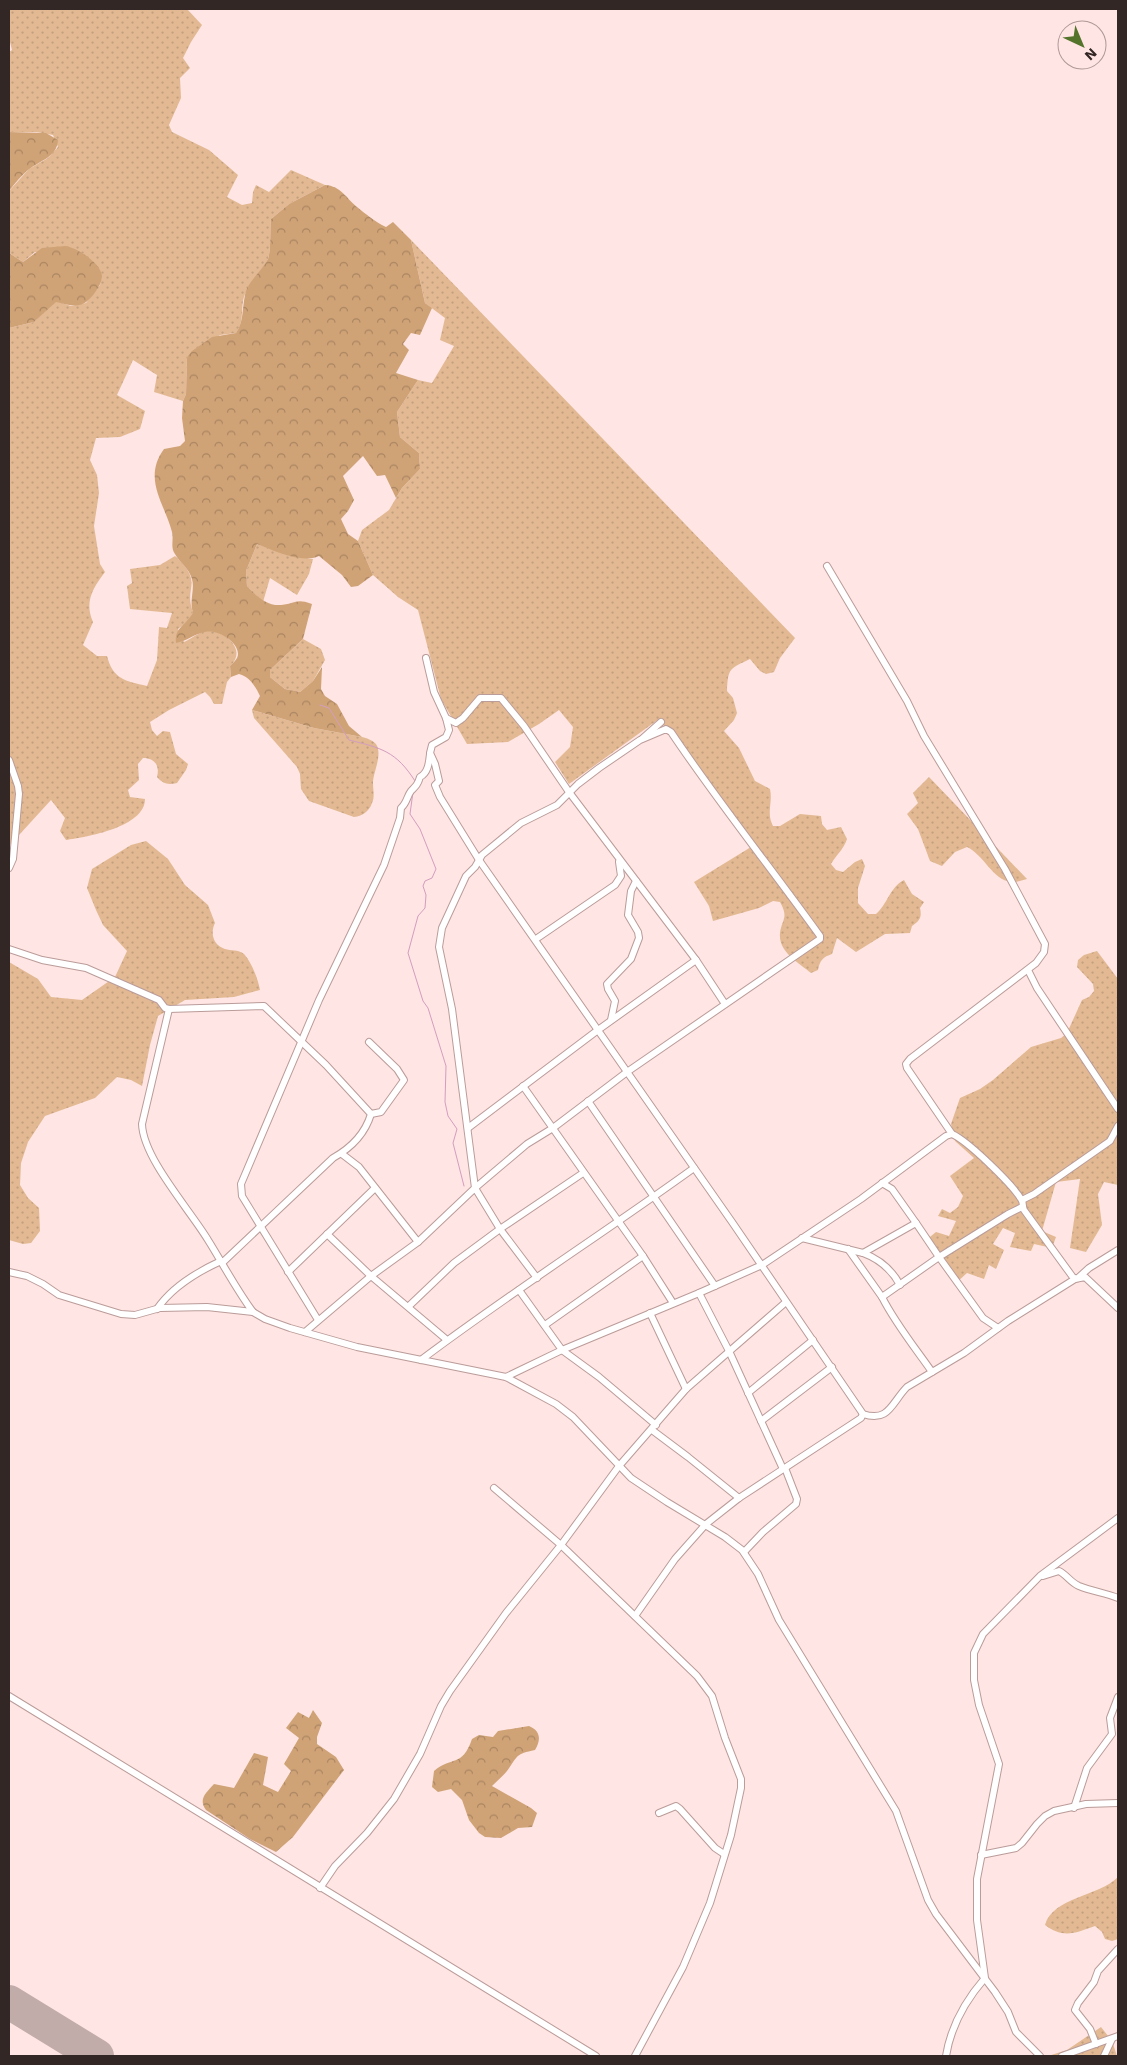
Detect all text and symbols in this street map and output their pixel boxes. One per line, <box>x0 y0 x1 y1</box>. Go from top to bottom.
north arrow <box>1057 20 1107 70</box>
text: N <box>1082 45 1100 64</box>

